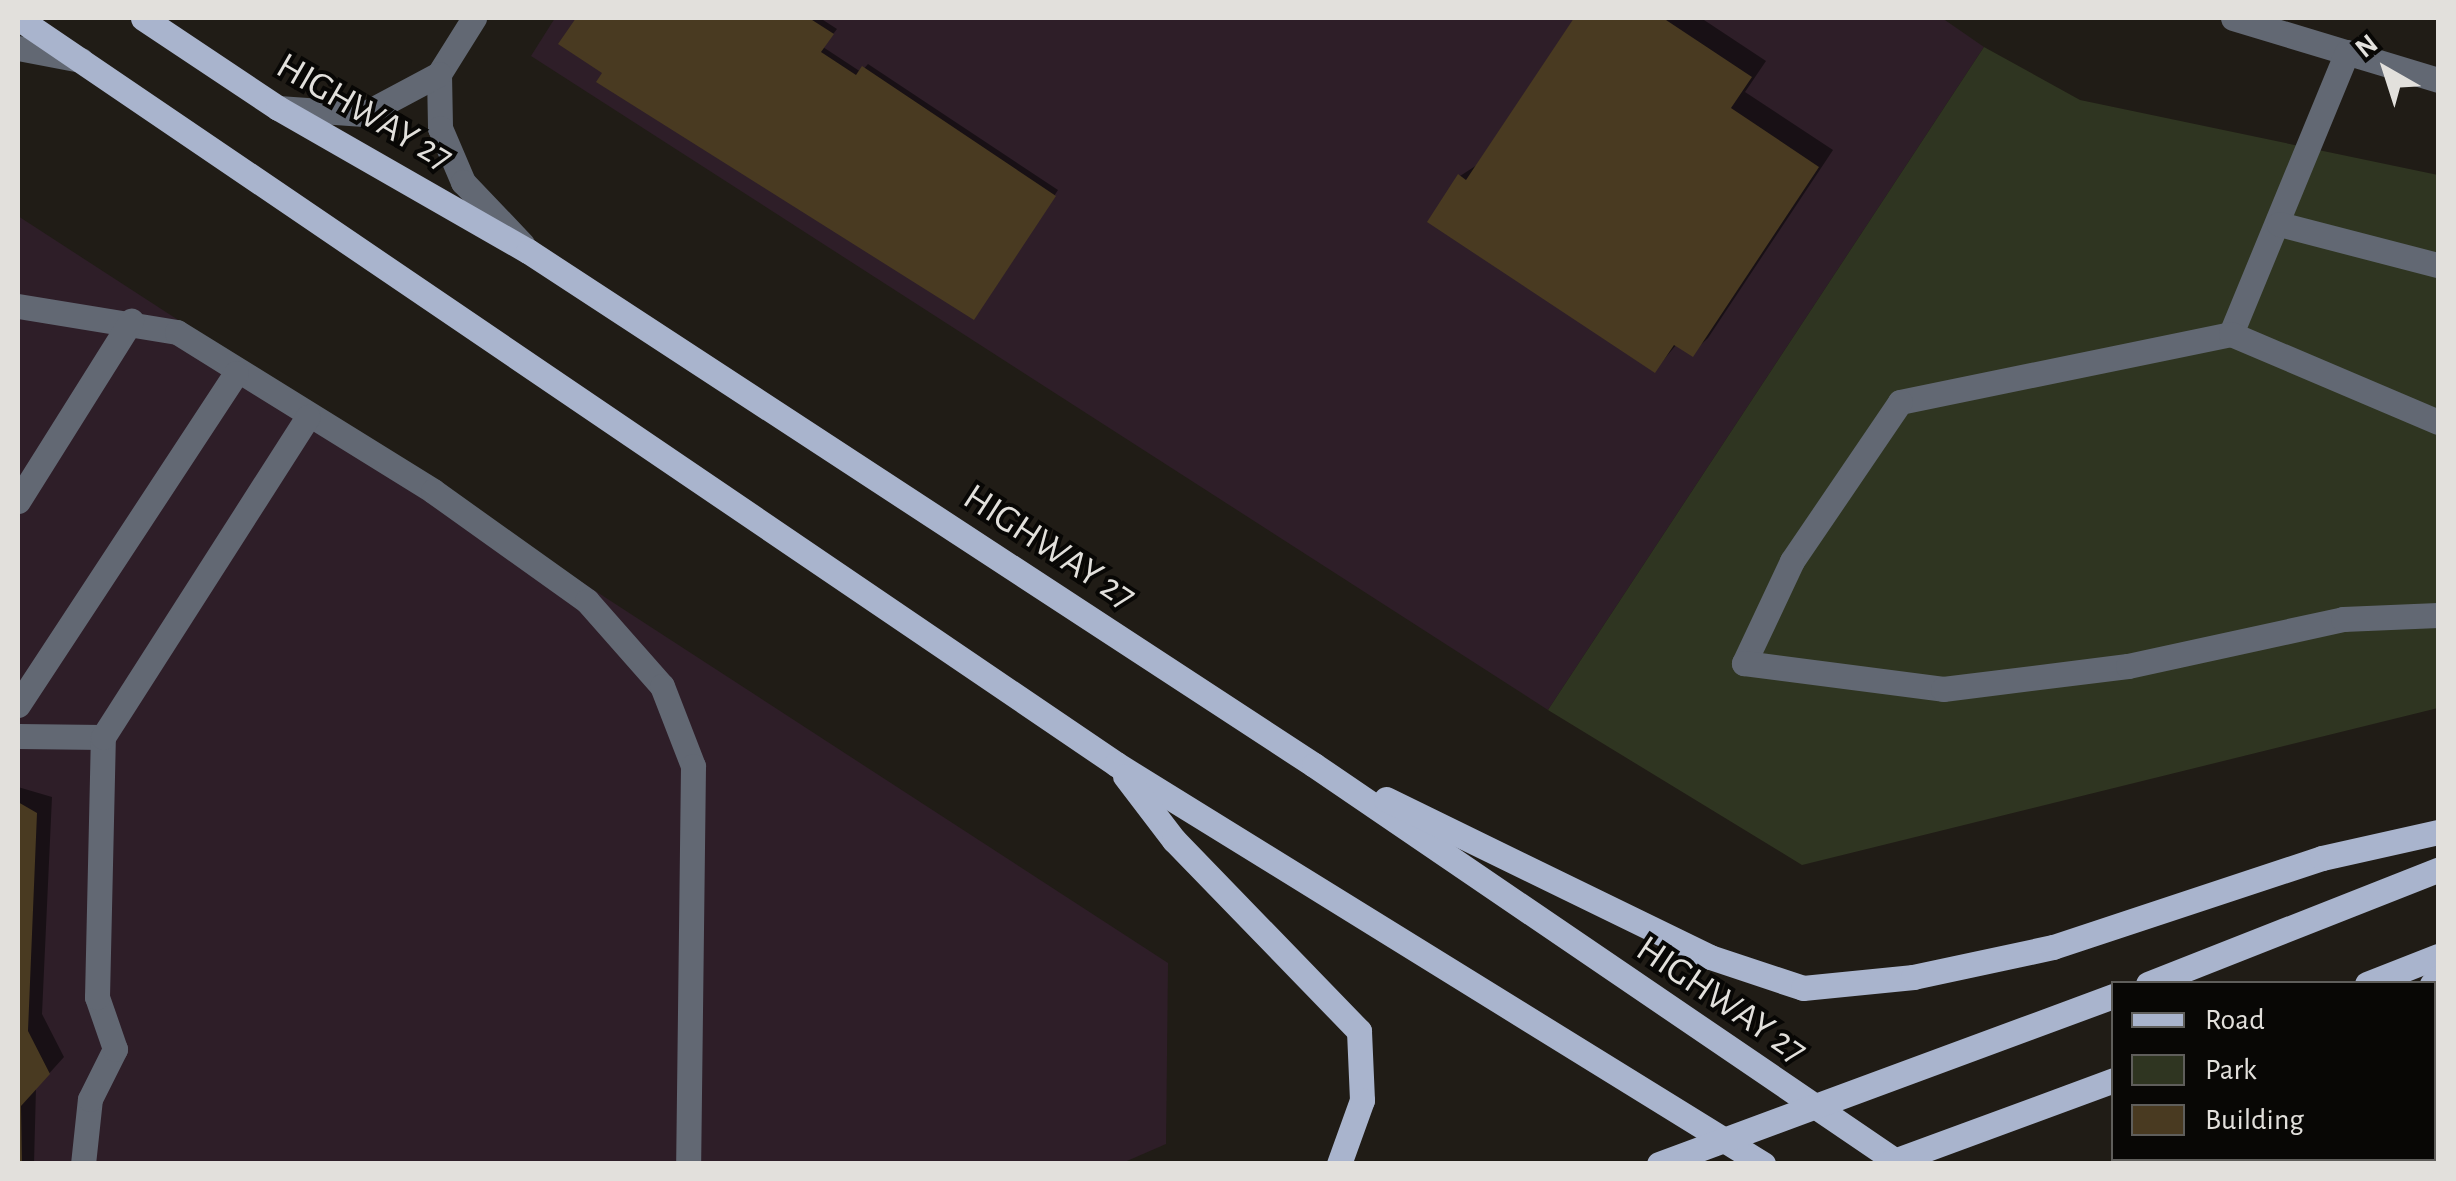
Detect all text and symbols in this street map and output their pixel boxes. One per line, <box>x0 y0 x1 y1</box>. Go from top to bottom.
north arrow <box>2336 20 2436 120</box>
text: N <box>2351 30 2383 64</box>
street label: HIGHWAY 27 <box>268 44 460 182</box>
street label: HIGHWAY 27 <box>954 475 1144 621</box>
street label: HIGHWAY 27 <box>1627 927 1815 1075</box>
legend <box>2111 981 2436 1161</box>
text: Road <box>2205 1005 2265 1035</box>
text: Park <box>2205 1055 2257 1085</box>
text: Building <box>2205 1105 2304 1135</box>

